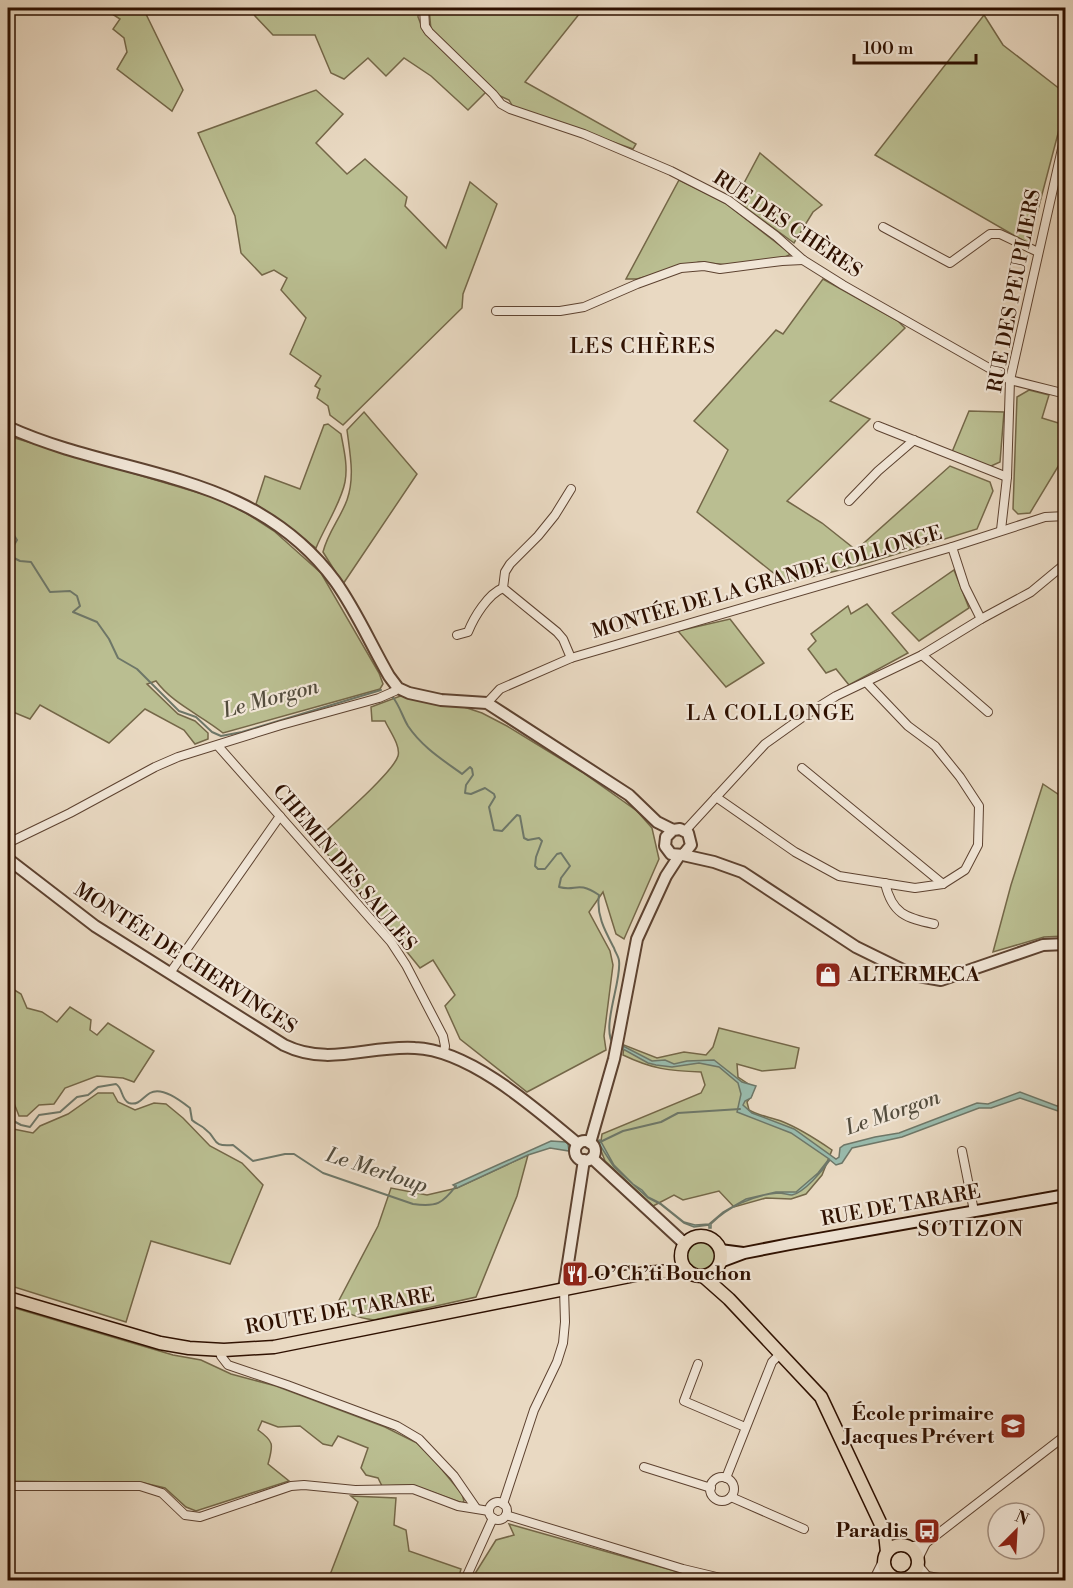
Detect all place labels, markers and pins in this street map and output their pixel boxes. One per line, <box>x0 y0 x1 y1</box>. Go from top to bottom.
shop icon: ALTERMECA <box>813 960 843 990</box>
place label: ALTERMECA <box>847 963 980 988</box>
restaurant icon: O’Ch’ti Bouchon <box>560 1259 590 1289</box>
place label: O’Ch’ti Bouchon <box>594 1262 752 1287</box>
place label: École primaire Jacques Prévert <box>841 1401 995 1450</box>
school or university icon: École primaire Jacques Prévert <box>998 1411 1028 1441</box>
bus stop icon: Paradis <box>912 1516 942 1546</box>
place label: Paradis <box>836 1519 908 1544</box>

